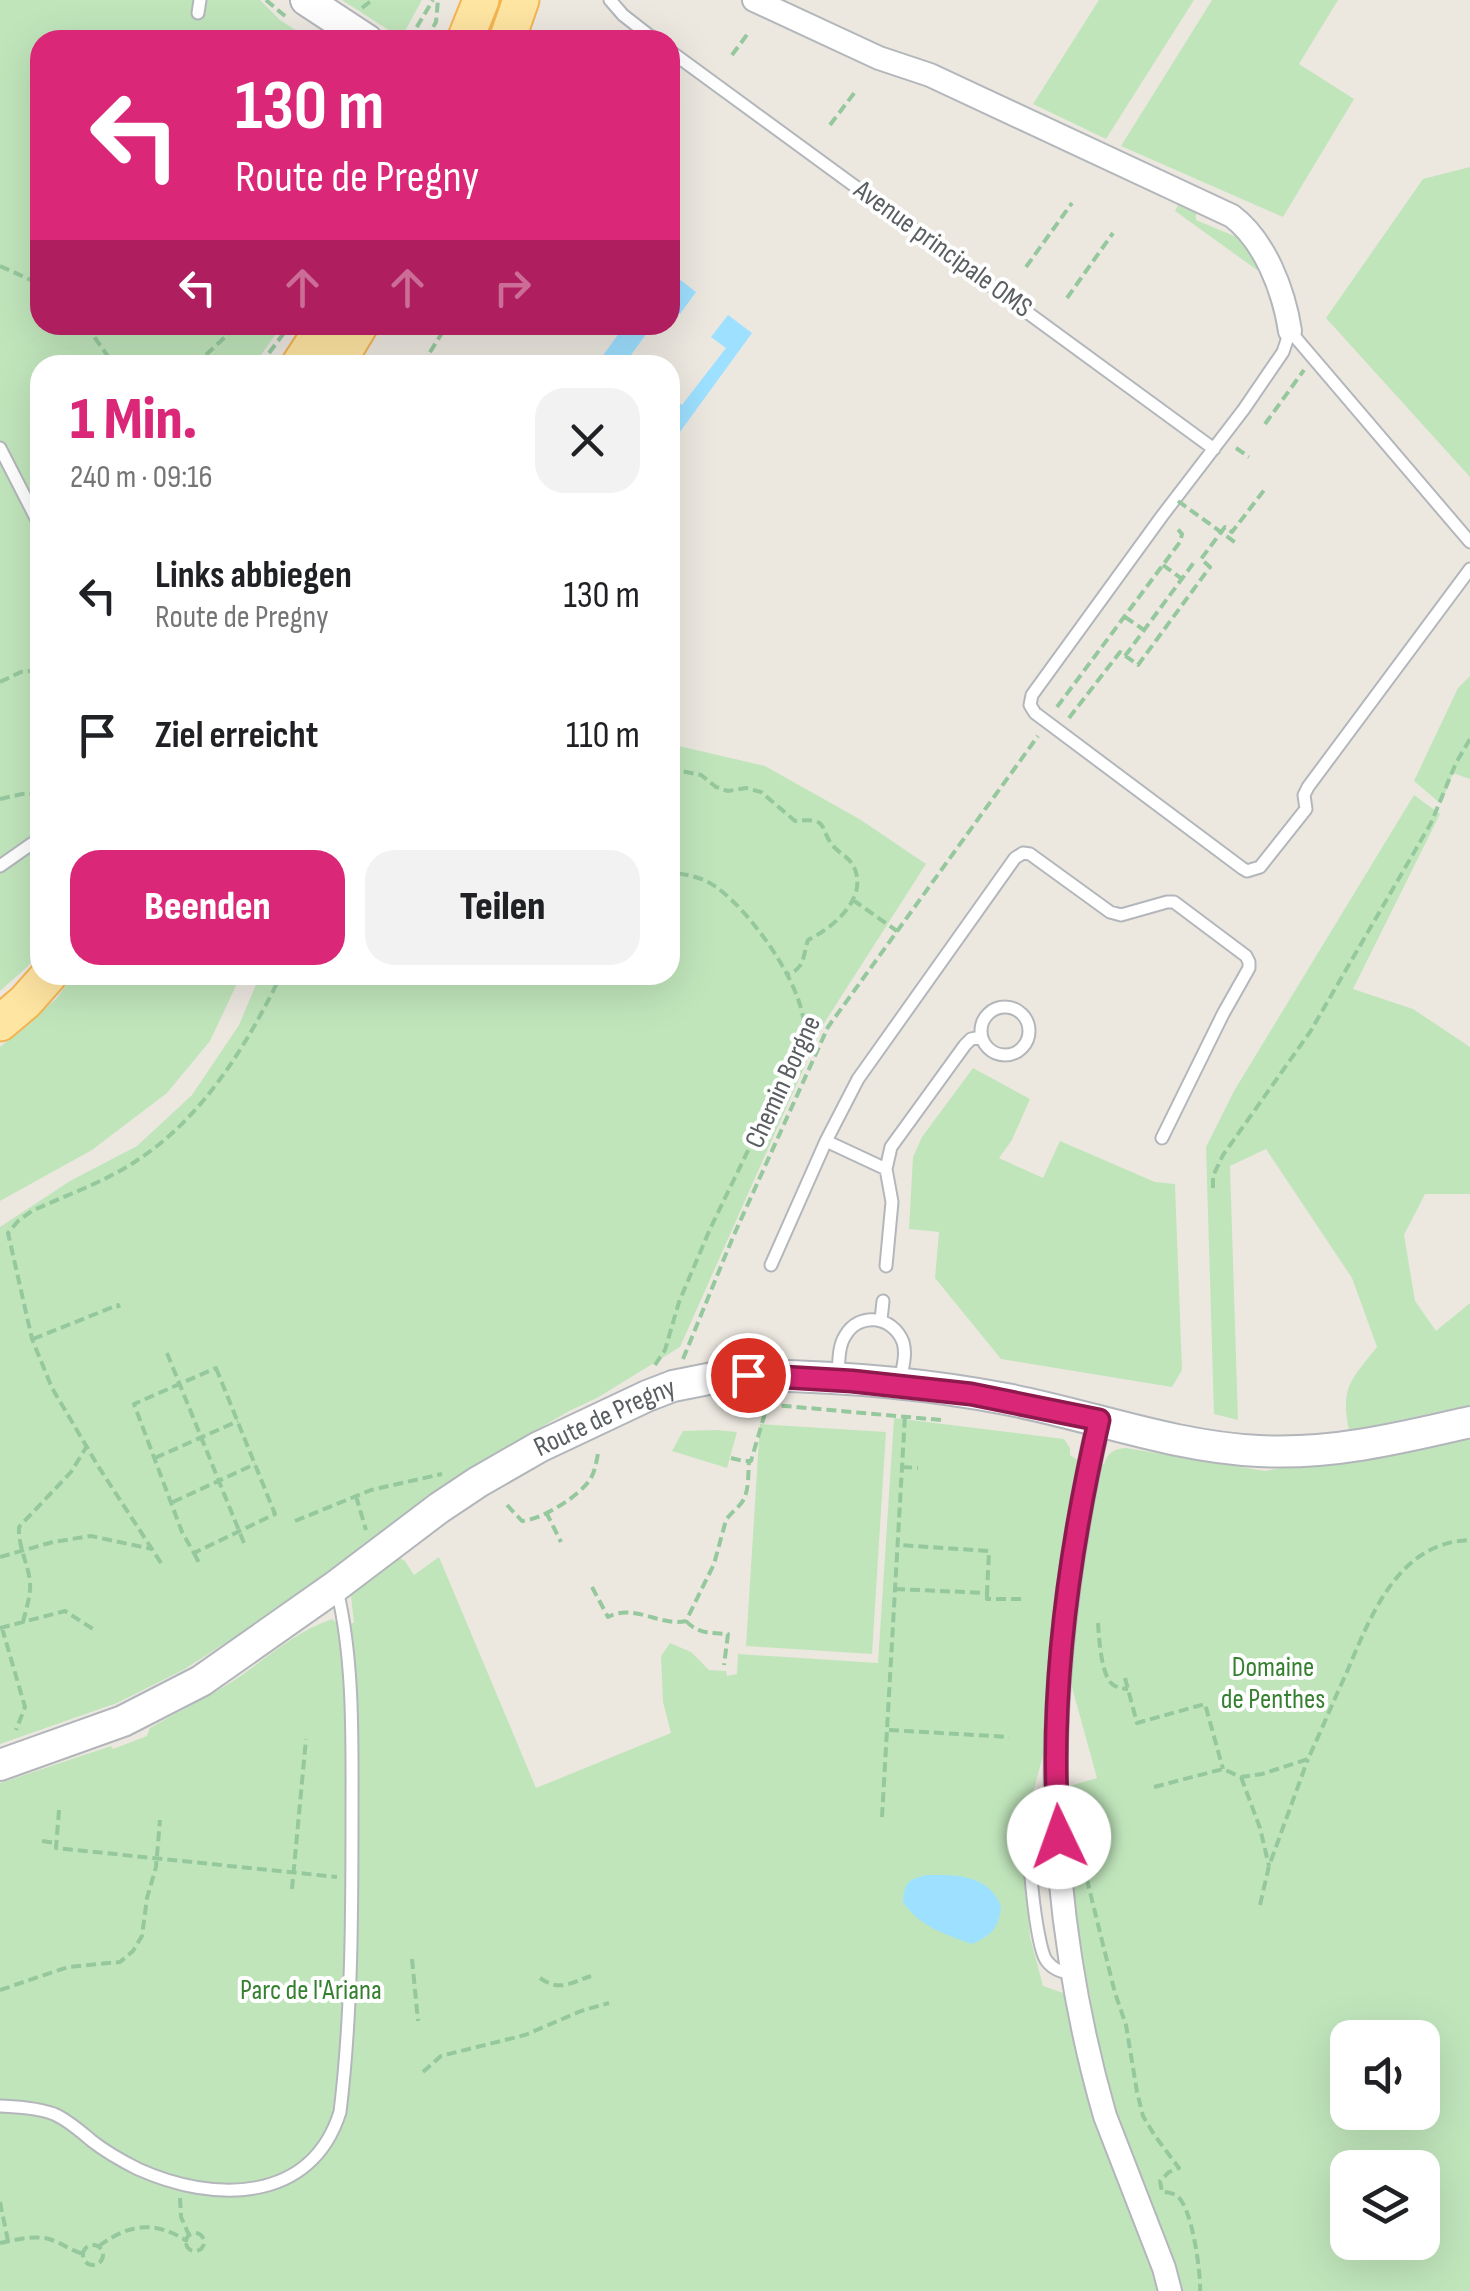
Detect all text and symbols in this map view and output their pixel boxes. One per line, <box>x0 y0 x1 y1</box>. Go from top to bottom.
text: 130 m <box>235 65 384 149</box>
icon: left <box>70 70 200 200</box>
text: Route de Pregny <box>235 150 479 205</box>
street label: Avenue principale OMS <box>847 173 1038 325</box>
icon: left <box>170 260 225 315</box>
icon: ahead <box>275 260 330 315</box>
icon: ahead <box>380 260 435 315</box>
icon: right <box>485 260 540 315</box>
text: 1 Min. <box>70 384 197 456</box>
button: close <box>535 388 640 493</box>
text: 240 m · 09:16 <box>70 458 213 497</box>
text: Links abbiegen <box>155 553 352 598</box>
icon: left <box>70 568 125 623</box>
text: 130 m <box>563 573 640 618</box>
text: Route de Pregny <box>155 598 329 637</box>
icon: arrive <box>70 708 125 763</box>
text: Ziel erreicht <box>155 713 318 758</box>
text: 110 m <box>566 713 640 758</box>
button: Beenden <box>70 850 345 965</box>
button: Teilen <box>365 850 640 965</box>
street label: Chemin Borgne <box>738 1011 828 1153</box>
pin <box>706 1333 791 1418</box>
icon: arrive <box>721 1348 776 1403</box>
street label: Route de Pregny <box>529 1370 680 1464</box>
park label: Domaine de Penthes <box>1221 1651 1325 1716</box>
position arrow <box>1007 1785 1111 1889</box>
park label: Parc de l'Ariana <box>240 1974 382 2007</box>
map controls <box>1330 2020 1440 2260</box>
button: sound <box>1330 2020 1440 2130</box>
button: layers <box>1330 2150 1440 2260</box>

